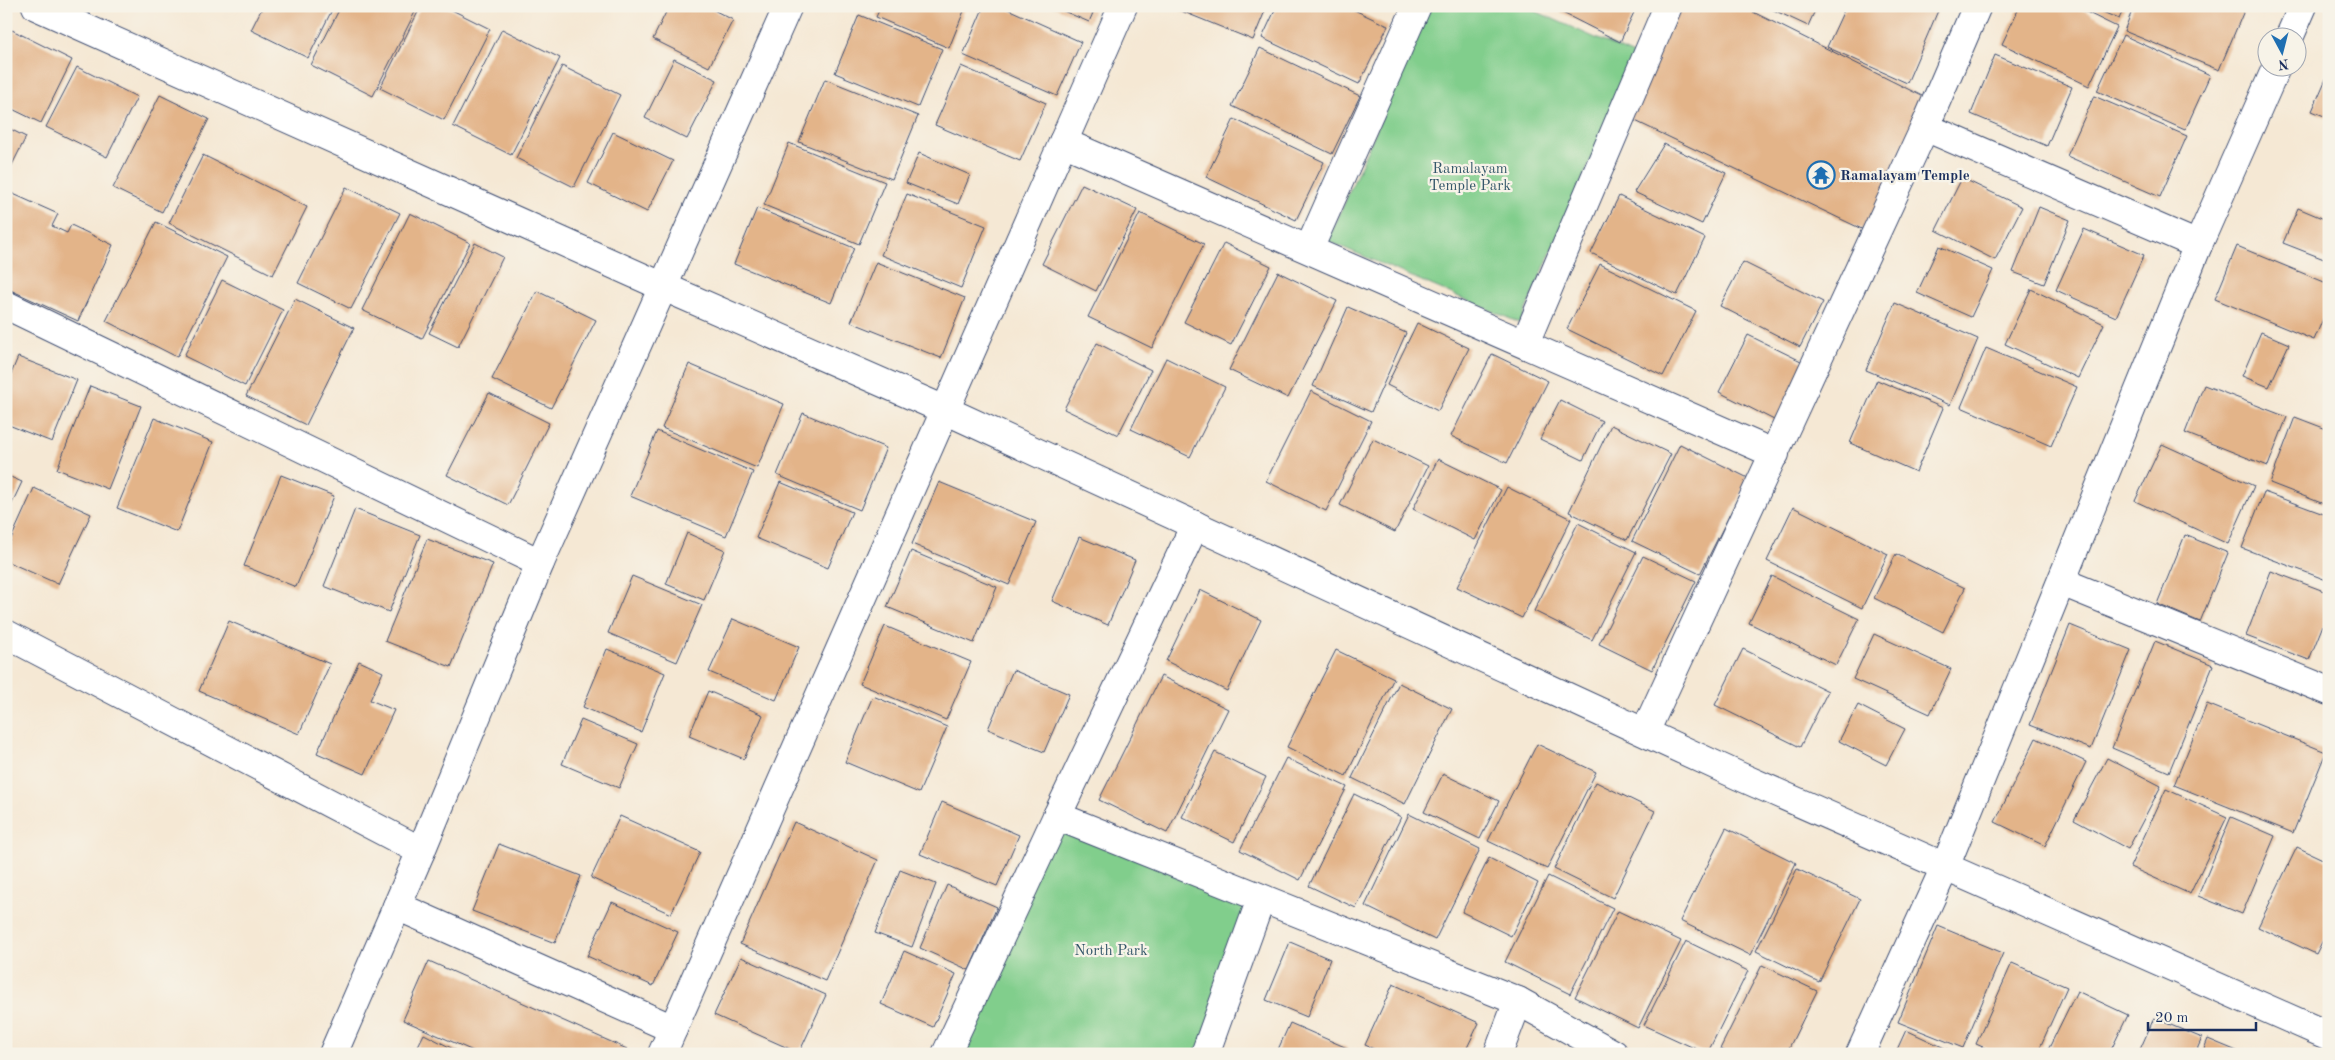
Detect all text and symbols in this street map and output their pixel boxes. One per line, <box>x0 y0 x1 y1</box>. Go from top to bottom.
north arrow <box>2258 28 2308 78</box>
text: N <box>2277 56 2290 72</box>
temple icon: Ramalayam Temple <box>1806 160 1836 190</box>
park label: Ramalayam Temple Park <box>1429 162 1511 194</box>
place label: Ramalayam Temple <box>1840 169 1970 184</box>
park label: North Park <box>1074 944 1148 959</box>
scale bar <box>2148 1000 2255 1032</box>
text: 20 m <box>2155 1011 2189 1026</box>

